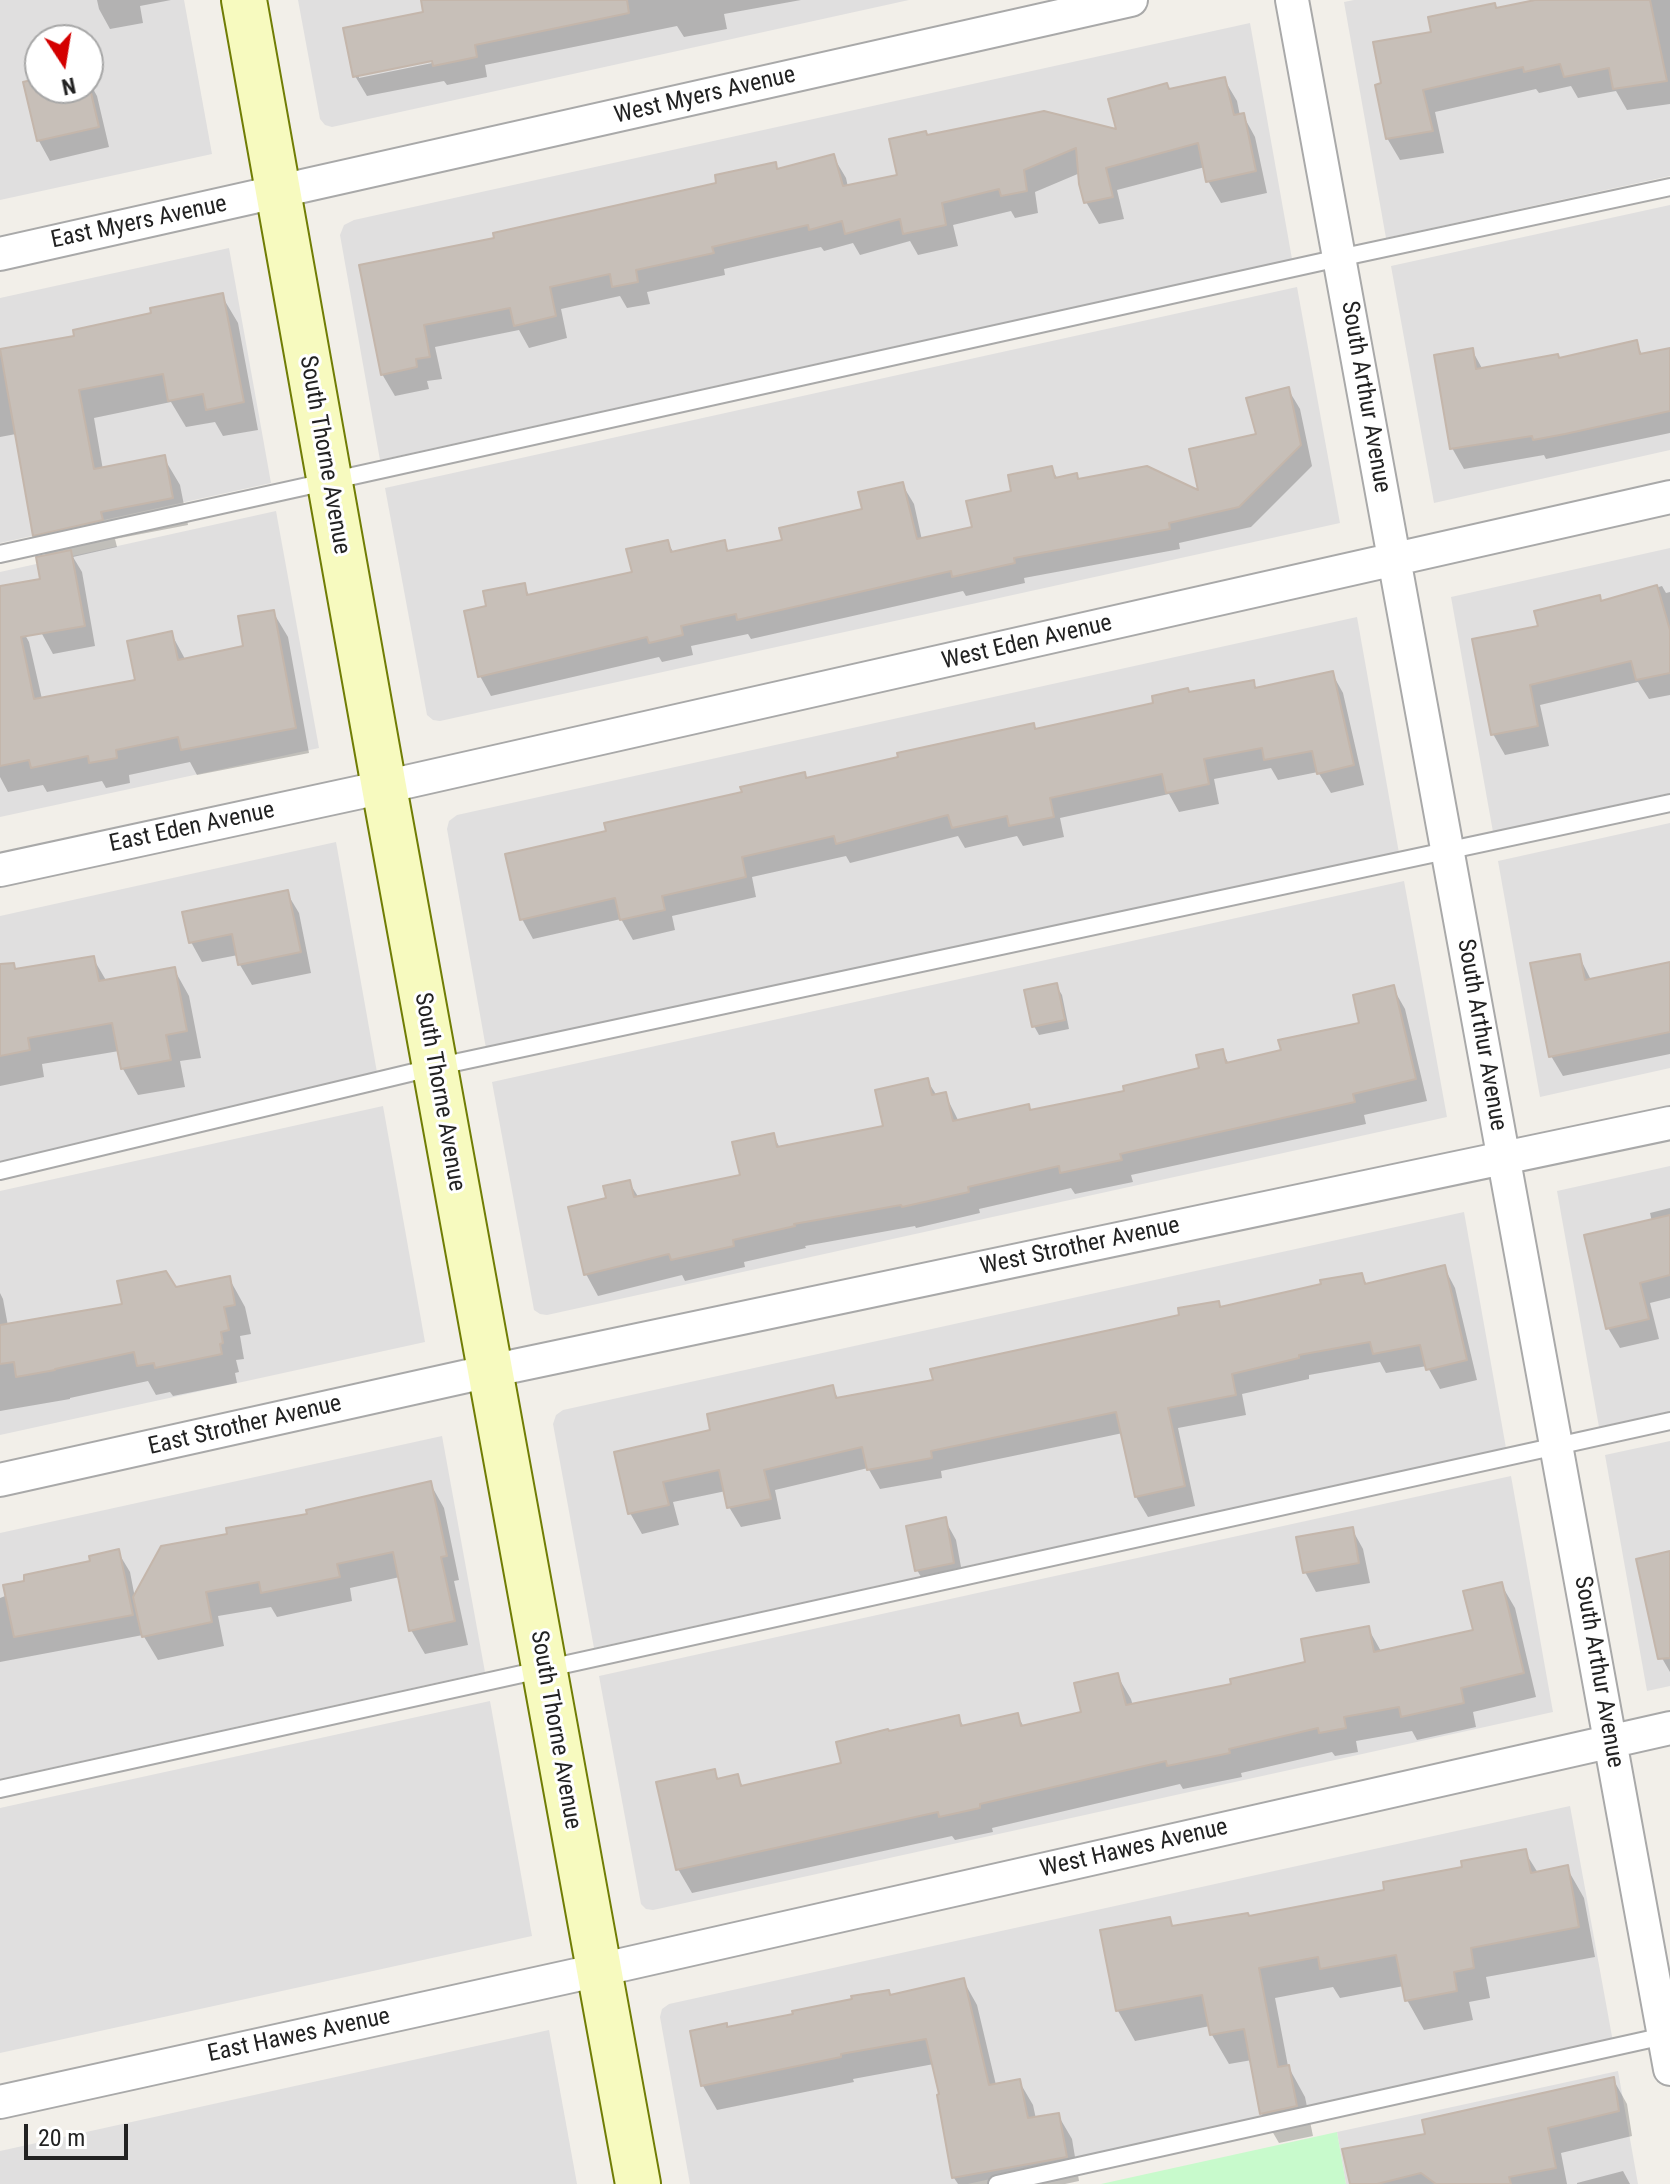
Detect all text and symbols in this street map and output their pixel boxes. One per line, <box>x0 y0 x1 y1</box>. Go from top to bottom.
north arrow <box>24 24 104 104</box>
street label: West Myers Avenue <box>612 61 798 131</box>
text: N <box>59 72 78 100</box>
street label: East Myers Avenue <box>48 190 230 256</box>
street label: South Arthur Avenue <box>1334 299 1396 495</box>
street label: South Thorne Avenue <box>292 353 356 557</box>
street label: West Eden Avenue <box>939 609 1115 677</box>
street label: East Eden Avenue <box>107 796 277 860</box>
street label: South Arthur Avenue <box>1450 937 1512 1133</box>
street label: South Thorne Avenue <box>407 990 471 1194</box>
street label: West Strother Avenue <box>978 1212 1182 1282</box>
street label: East Strother Avenue <box>146 1390 344 1462</box>
street label: South Arthur Avenue <box>1567 1574 1629 1770</box>
street label: South Thorne Avenue <box>523 1628 587 1832</box>
street label: West Hawes Avenue <box>1037 1813 1231 1885</box>
street label: East Hawes Avenue <box>205 2003 393 2069</box>
scale bar <box>28 2108 132 2158</box>
text: 20 m <box>38 2124 85 2152</box>

